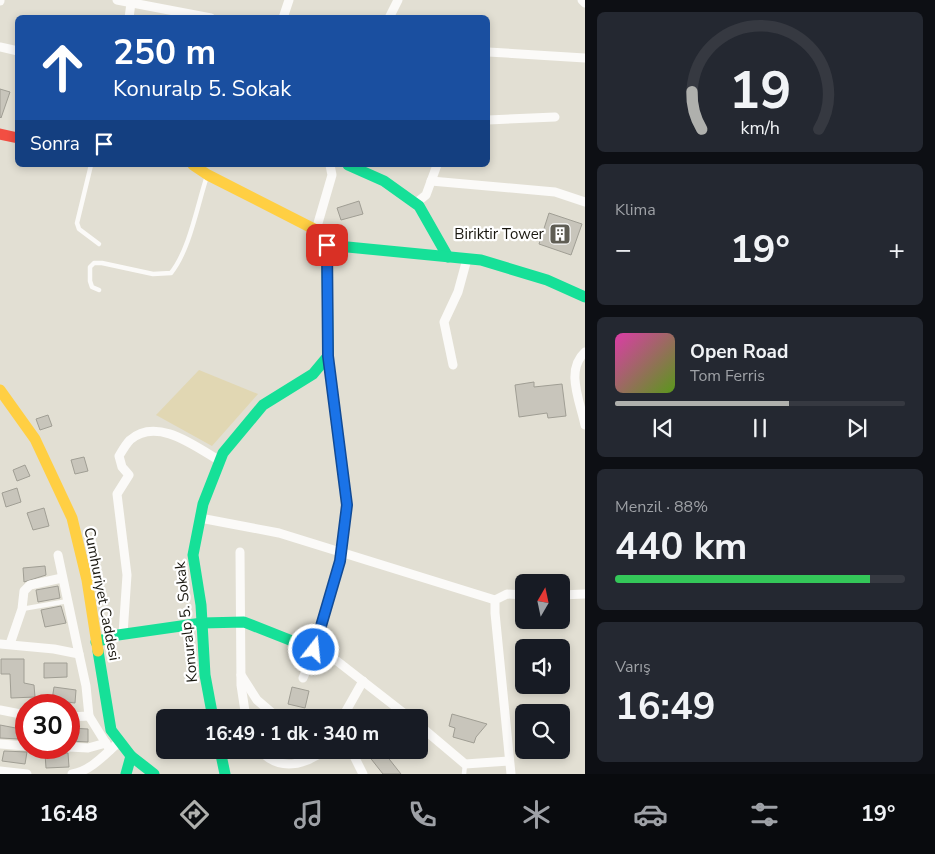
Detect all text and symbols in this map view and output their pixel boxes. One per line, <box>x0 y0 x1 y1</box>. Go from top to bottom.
text: 250 m <box>113 29 216 76</box>
icon: ahead <box>30 35 95 100</box>
text: 19 <box>729 55 791 126</box>
text: Konuralp 5. Sokak <box>113 74 291 104</box>
text: km/h <box>740 116 780 140</box>
icon: arrive <box>90 130 118 158</box>
text: Sonra <box>30 131 80 157</box>
text: Klima <box>615 199 656 221</box>
building icon: Biriktir Tower <box>548 222 572 246</box>
pin <box>306 224 348 266</box>
place label: Biriktir Tower <box>454 224 545 244</box>
text: 19° <box>730 224 790 275</box>
icon: arrive <box>313 231 341 259</box>
text: − <box>615 231 632 269</box>
text: + <box>888 231 905 269</box>
text: Open Road <box>690 339 788 365</box>
text: Tom Ferris <box>690 365 765 387</box>
icon: previous <box>649 414 677 442</box>
icon: pause <box>746 414 774 442</box>
icon: next <box>843 414 871 442</box>
text: Menzil · 88% <box>615 496 708 518</box>
text: 440 km <box>615 521 747 572</box>
street label: Cumhuriyet Caddesi <box>79 526 125 662</box>
street label: Konuralp 5. Sokak <box>170 560 202 683</box>
north arrow <box>515 574 570 629</box>
map controls <box>515 574 570 759</box>
position arrow <box>287 623 339 675</box>
button: sound <box>515 639 570 694</box>
text: Varış <box>615 656 651 678</box>
text: 16:49 <box>615 681 716 732</box>
speed limit sign: 30 <box>15 694 80 759</box>
button: search <box>515 704 570 759</box>
text: 16:49 · 1 dk · 340 m <box>205 721 379 747</box>
icon: directions <box>177 797 212 832</box>
icon: music <box>291 797 326 832</box>
icon: phone <box>405 797 440 832</box>
icon: climate <box>519 797 554 832</box>
icon: car <box>633 797 668 832</box>
icon: filters <box>747 797 782 832</box>
text: 16:48 <box>39 799 98 829</box>
text: 19° <box>861 799 895 829</box>

